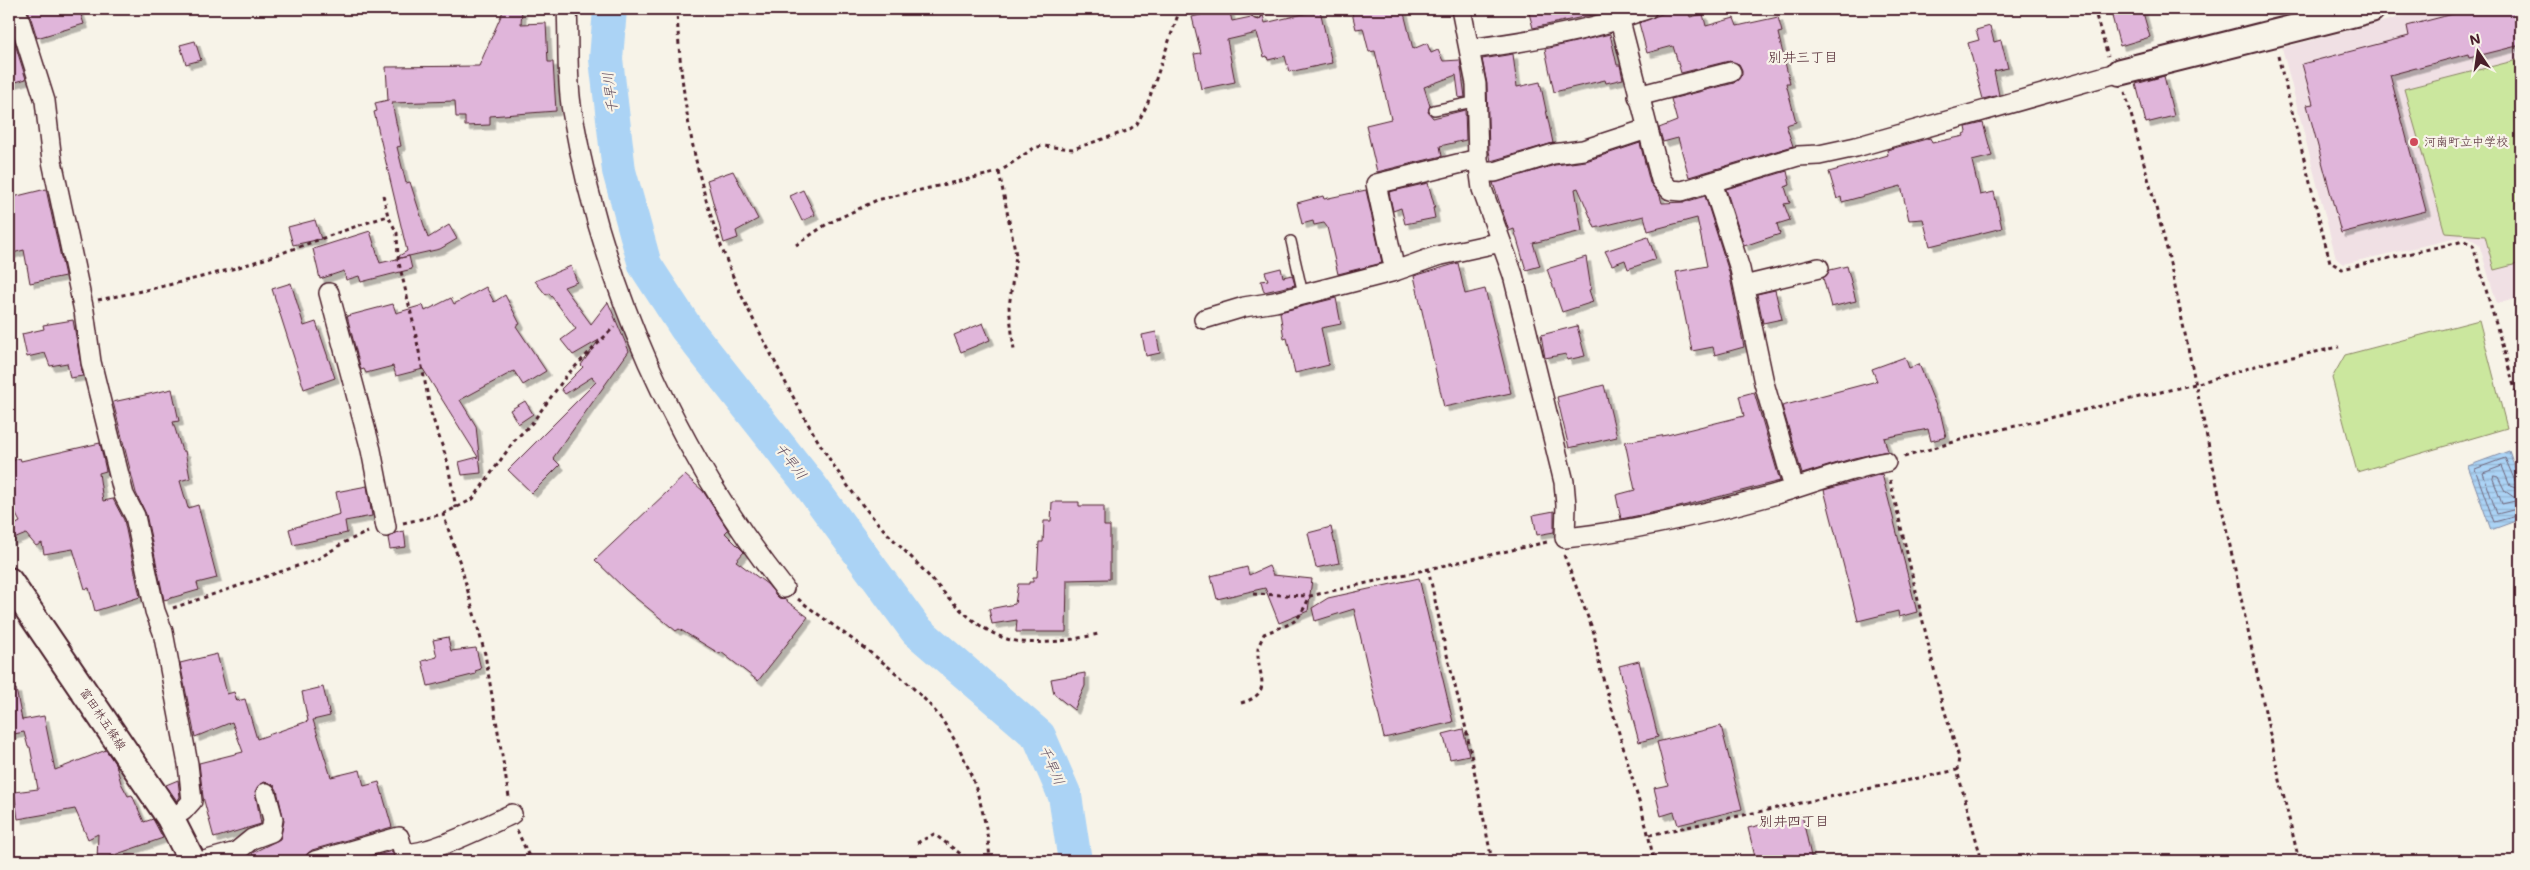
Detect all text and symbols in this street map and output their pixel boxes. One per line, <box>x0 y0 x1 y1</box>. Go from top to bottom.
north arrow <box>2452 28 2502 78</box>
text: N <box>2468 28 2482 49</box>
district label: 別井三丁目 <box>1768 47 1838 66</box>
water label: 千早川 <box>598 71 621 115</box>
place label: 河南町立中学校 <box>2424 133 2508 149</box>
marker: 河南町立中学校 <box>2408 136 2420 148</box>
water label: 千早川 <box>771 438 812 483</box>
street label: 富田林五條線 <box>77 684 131 753</box>
water label: 千早川 <box>1035 742 1070 788</box>
district label: 別井四丁目 <box>1759 811 1829 830</box>

